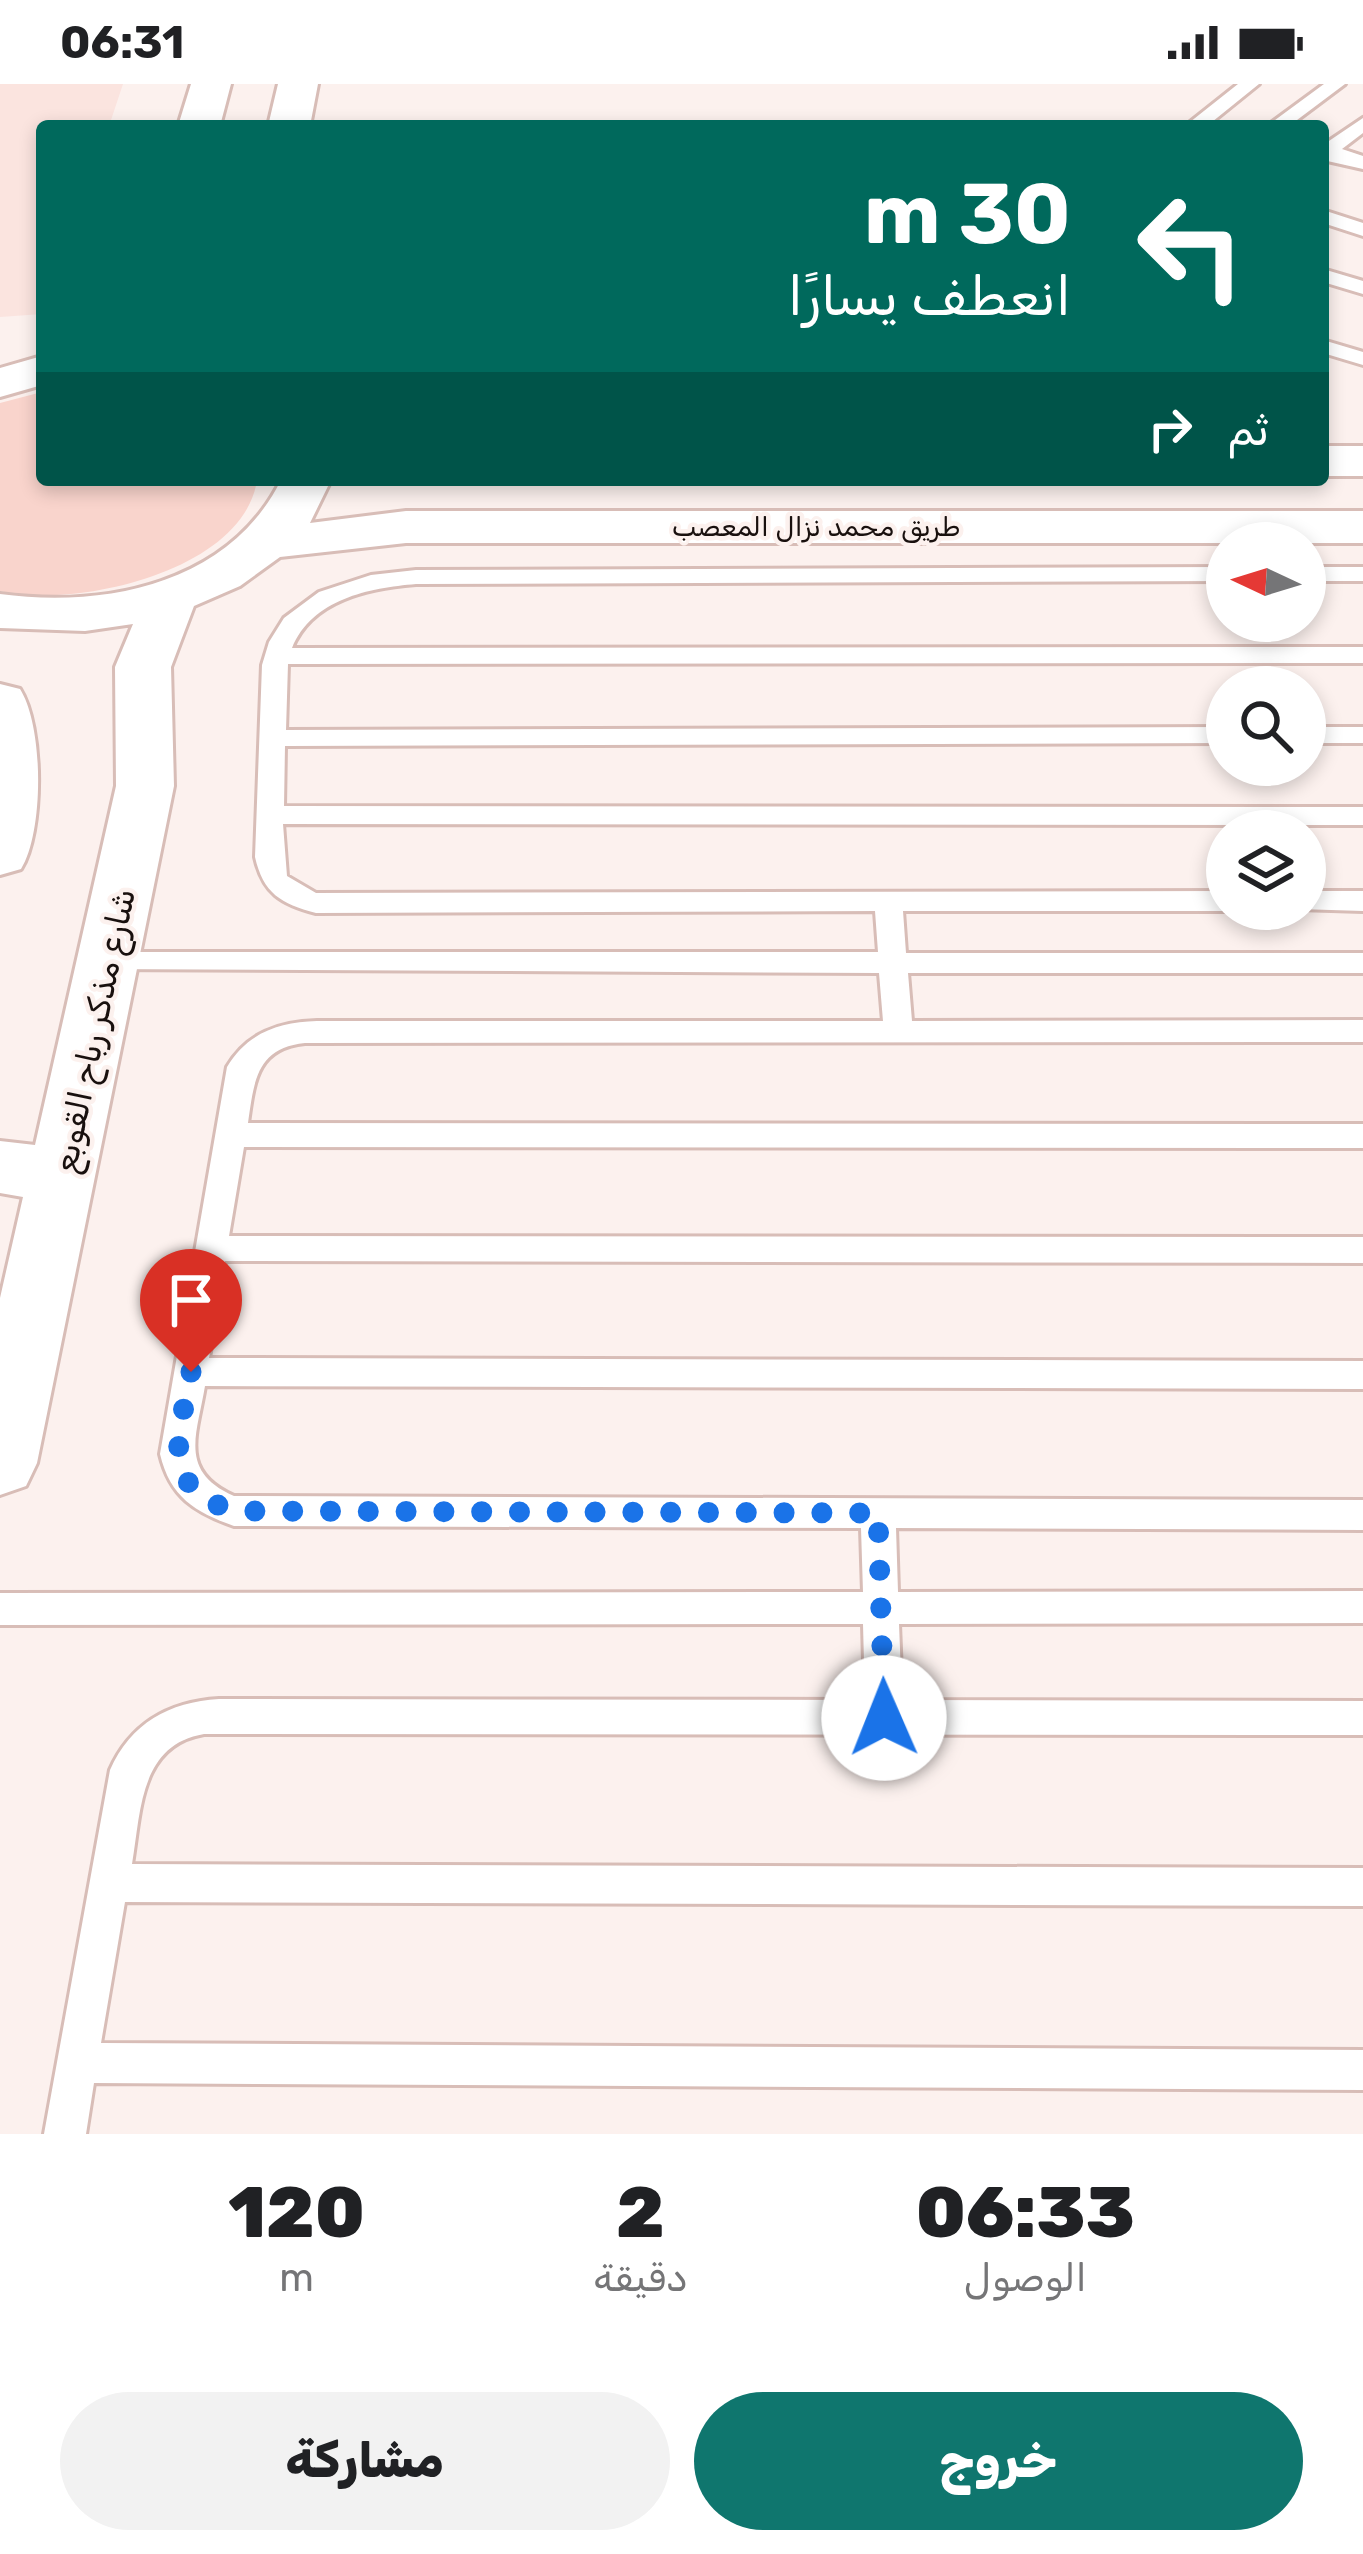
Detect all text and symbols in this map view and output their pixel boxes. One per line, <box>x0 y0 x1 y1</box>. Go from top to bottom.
text: 06:31 <box>60 16 184 69</box>
text: 30 m <box>864 164 1071 264</box>
icon: left <box>1113 168 1269 324</box>
text: انعطف يسارًا <box>788 265 1071 329</box>
icon: right <box>1137 396 1203 462</box>
text: ثم <box>1227 403 1269 456</box>
street label: طريق محمد نزال المعصب <box>672 511 960 543</box>
north arrow <box>1206 522 1326 642</box>
map controls <box>1206 522 1326 930</box>
button: search <box>1206 666 1326 786</box>
button: layers <box>1206 810 1326 930</box>
street label: شارع مذكر رباح القوبع <box>45 885 147 1176</box>
pin <box>140 1249 242 1372</box>
icon: arrive <box>158 1267 224 1333</box>
position arrow <box>821 1655 947 1781</box>
text: 120 <box>228 2170 365 2255</box>
text: 2 <box>616 2170 665 2255</box>
text: 06:33 <box>916 2170 1135 2255</box>
text: m <box>279 2255 314 2301</box>
text: دقيقة <box>593 2255 688 2301</box>
text: الوصول <box>964 2255 1087 2301</box>
button: مشاركة <box>60 2392 670 2530</box>
button: خروج <box>694 2392 1303 2530</box>

